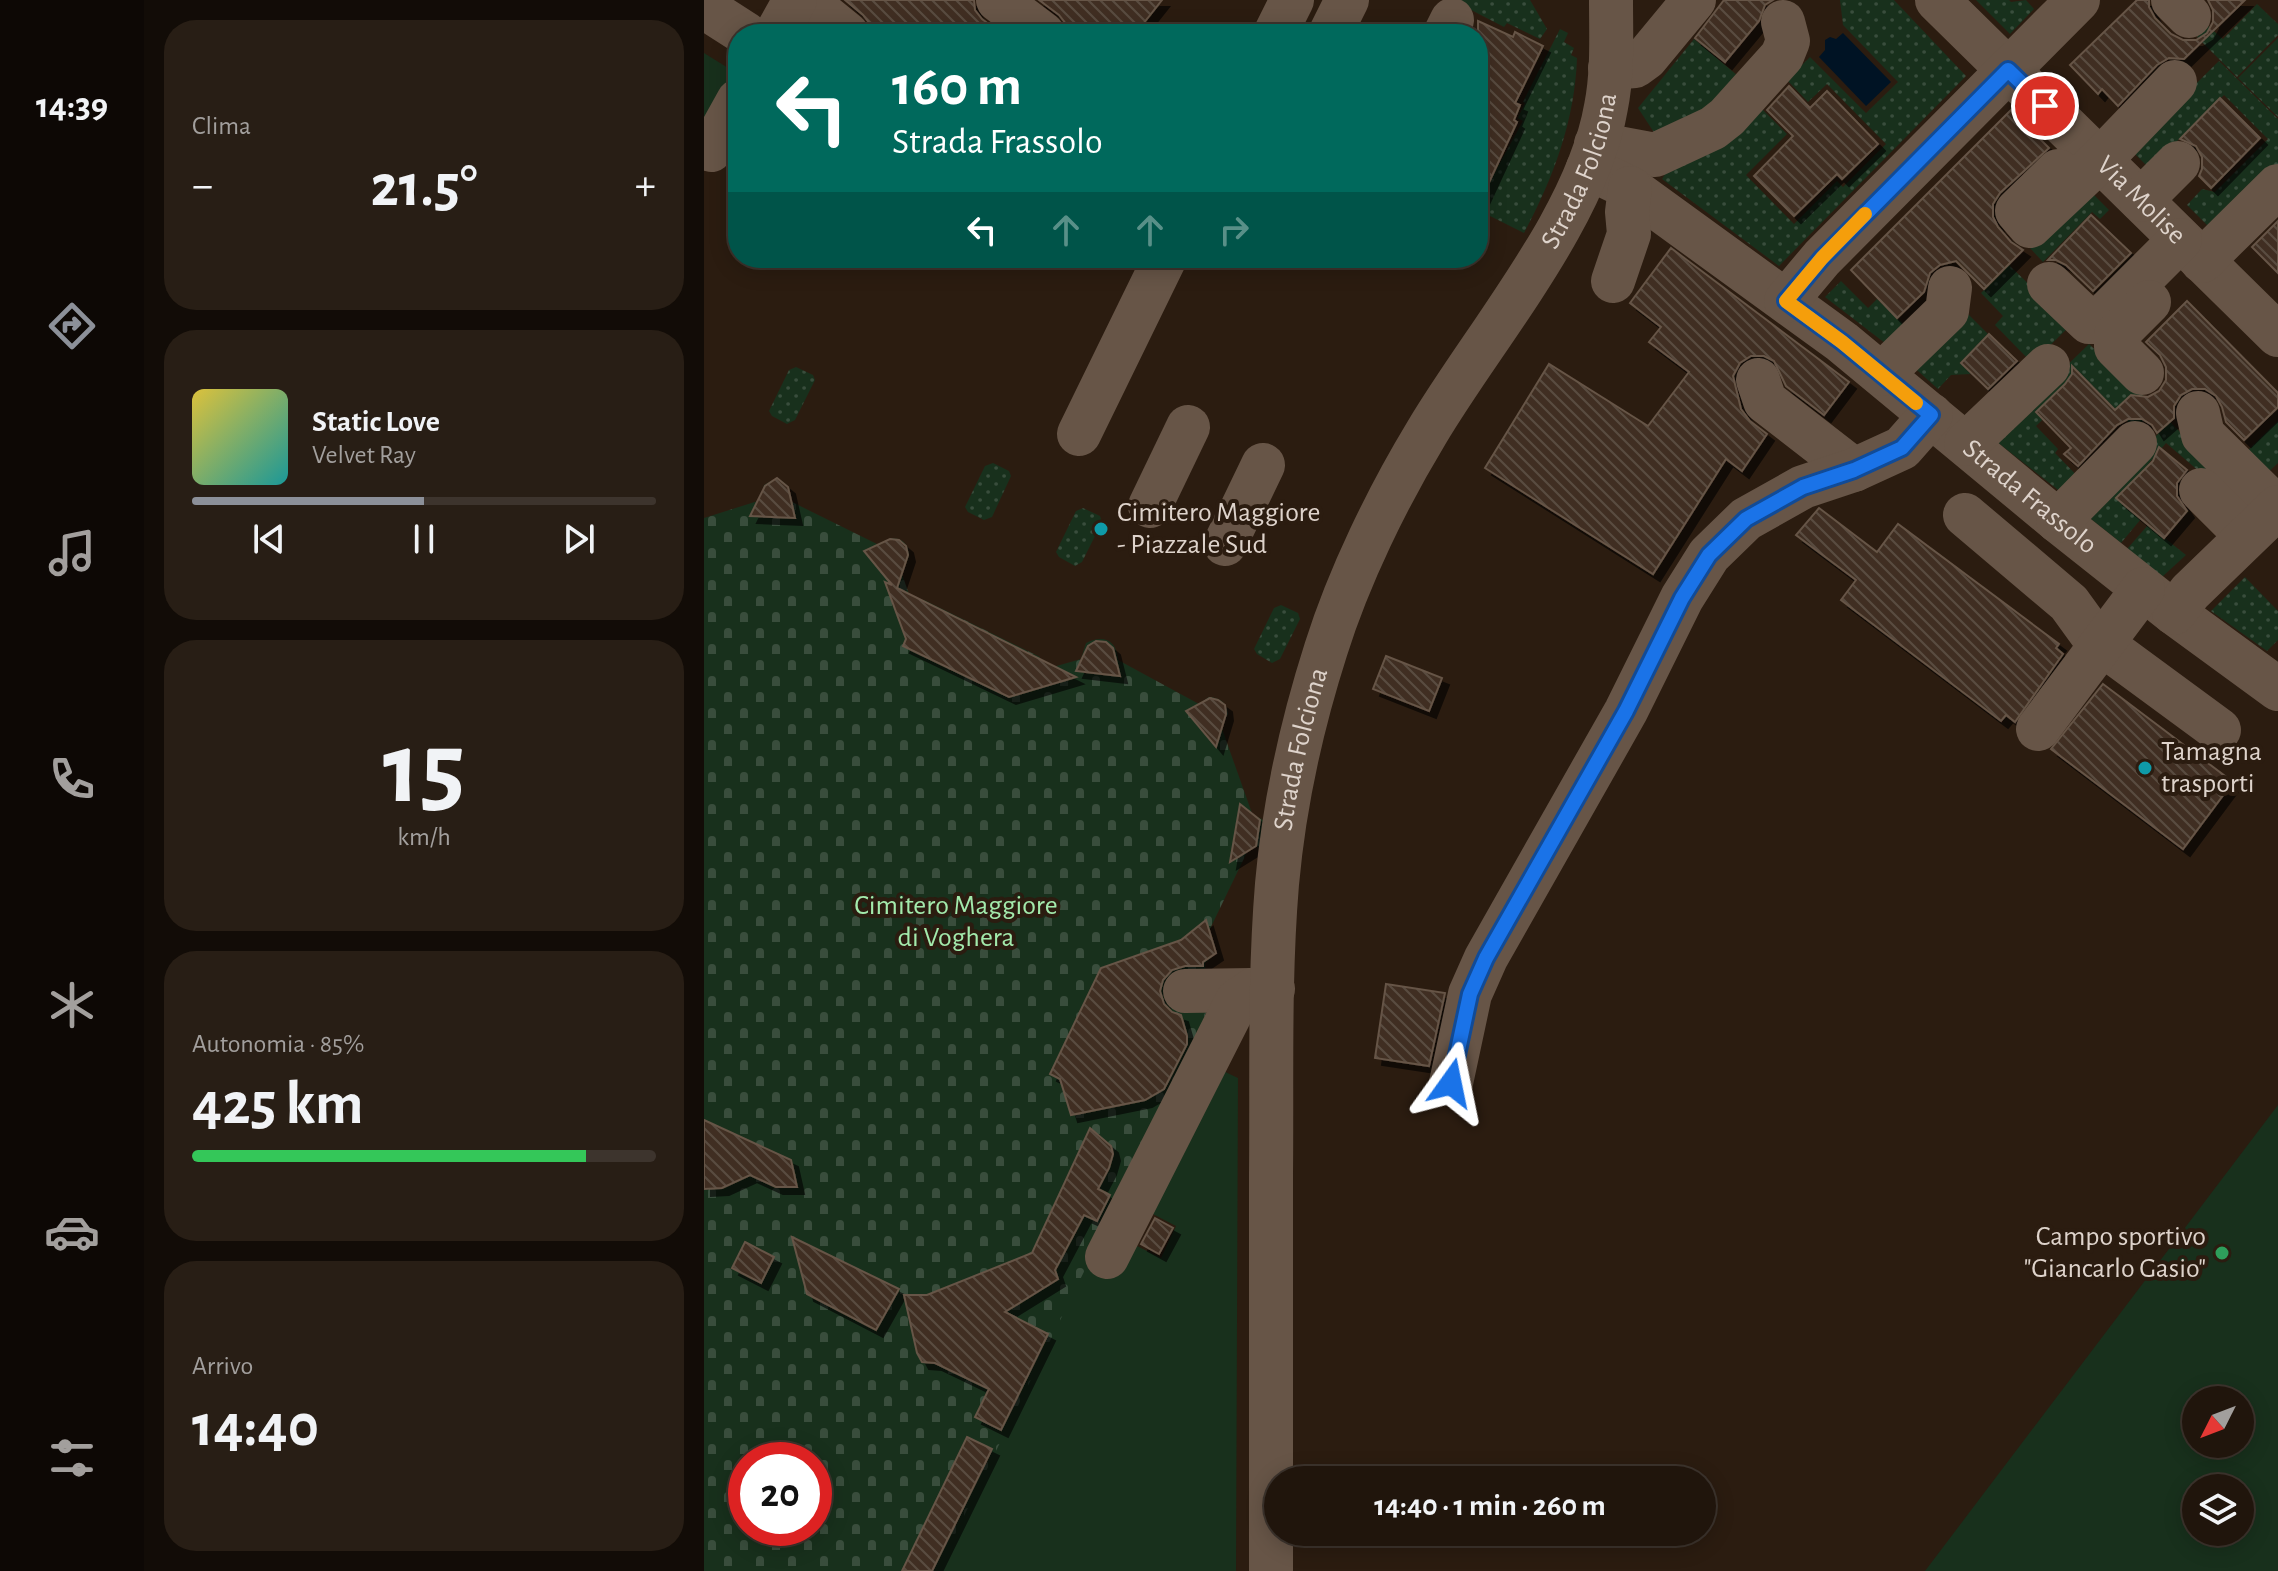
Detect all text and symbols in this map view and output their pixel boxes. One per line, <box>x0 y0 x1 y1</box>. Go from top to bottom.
icon: left <box>760 56 864 160</box>
text: 160 m <box>892 59 1022 115</box>
pin <box>2011 72 2079 140</box>
icon: arrive <box>2023 84 2067 128</box>
text: 14:39 <box>36 88 108 124</box>
street label: Strada Folciona <box>1536 91 1622 254</box>
text: Clima <box>192 113 251 139</box>
text: Strada Frassolo <box>892 124 1103 160</box>
street label: Via Molise <box>2091 151 2191 250</box>
text: 21.5° <box>370 157 478 217</box>
text: − <box>192 164 213 208</box>
text: + <box>635 164 656 208</box>
icon: left <box>960 208 1004 252</box>
icon: ahead <box>1044 208 1088 252</box>
icon: ahead <box>1128 208 1172 252</box>
icon: right <box>1212 208 1256 252</box>
icon: directions <box>44 298 100 354</box>
text: Static Love <box>312 407 440 437</box>
street label: Strada Frassolo <box>1957 434 2102 560</box>
text: Velvet Ray <box>312 442 416 468</box>
place label: Cimitero Maggiore - Piazzale Sud <box>1117 499 1321 559</box>
icon: previous <box>247 517 291 561</box>
icon: pause <box>402 517 446 561</box>
icon: next <box>557 517 601 561</box>
marker: Cimitero Maggiore - Piazzale Sud <box>1092 520 1110 538</box>
icon: music <box>44 525 100 581</box>
street label: Strada Folciona <box>1269 664 1333 833</box>
text: 15 <box>383 718 465 822</box>
place label: Tamagna trasporti <box>2161 738 2262 798</box>
icon: phone <box>44 751 100 807</box>
marker: Tamagna trasporti <box>2136 759 2154 777</box>
text: km/h <box>397 824 451 850</box>
park label: Cimitero Maggiore di Voghera <box>854 892 1058 952</box>
icon: climate <box>44 977 100 1033</box>
text: Autonomia · 85% <box>192 1031 364 1057</box>
position arrow <box>1409 1041 1493 1125</box>
text: 425 km <box>192 1075 364 1135</box>
icon: car <box>44 1204 100 1260</box>
place label: Campo sportivo "Giancarlo Gasio" <box>2024 1223 2206 1283</box>
marker: Campo sportivo "Giancarlo Gasio" <box>2213 1244 2231 1262</box>
text: Arrivo <box>192 1353 253 1379</box>
north arrow <box>2182 1386 2254 1458</box>
map controls <box>2182 1386 2254 1546</box>
text: 14:40 <box>192 1397 319 1457</box>
icon: filters <box>44 1430 100 1486</box>
speed limit sign: 20 <box>728 1442 832 1546</box>
button: layers <box>2182 1474 2254 1546</box>
text: 14:40 · 1 min · 260 m <box>1374 1491 1606 1521</box>

